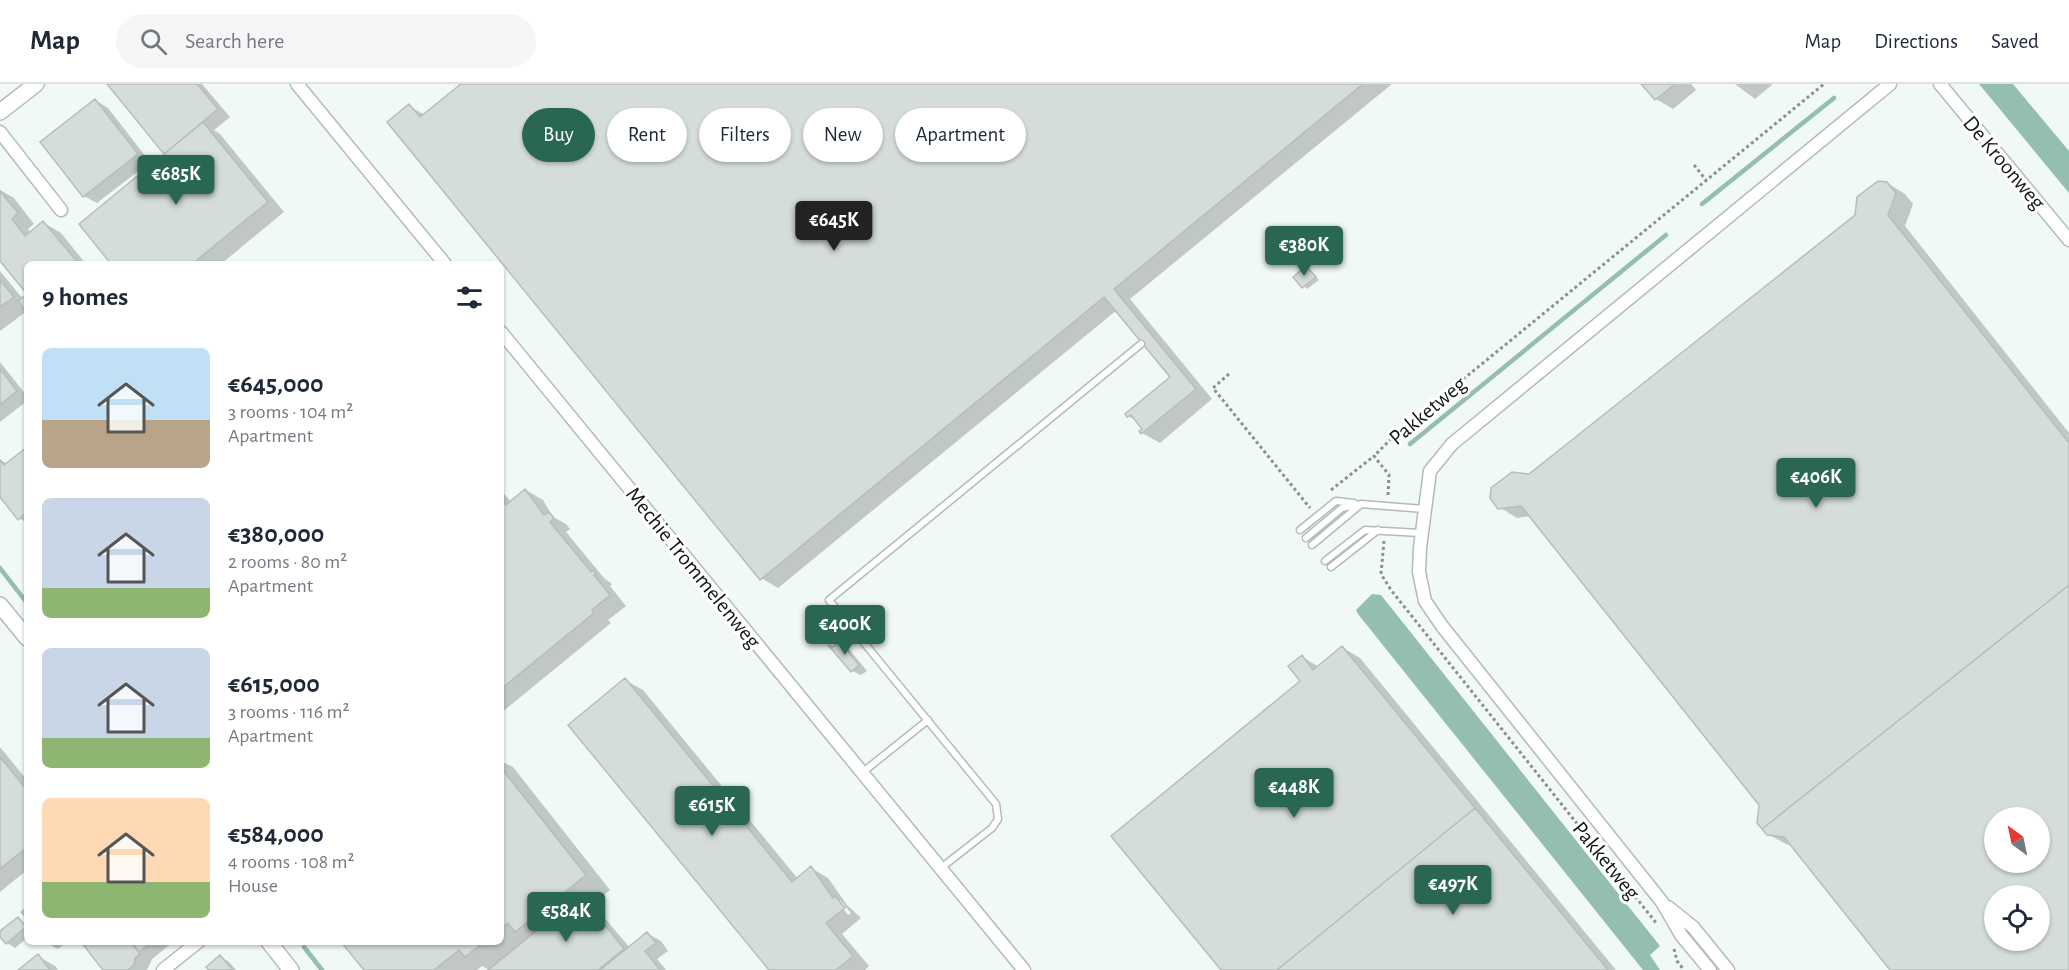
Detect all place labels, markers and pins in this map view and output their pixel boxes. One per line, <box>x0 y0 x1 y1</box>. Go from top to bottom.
pin: €685K <box>134 155 218 206</box>
pin: €645K <box>792 201 876 252</box>
pin: €380K <box>1262 226 1346 277</box>
pin: €406K <box>1774 458 1858 509</box>
pin: €400K <box>803 605 887 656</box>
pin: €448K <box>1252 768 1336 819</box>
pin: €615K <box>670 786 754 837</box>
pin: €497K <box>1411 865 1495 916</box>
pin: €584K <box>524 892 608 943</box>

